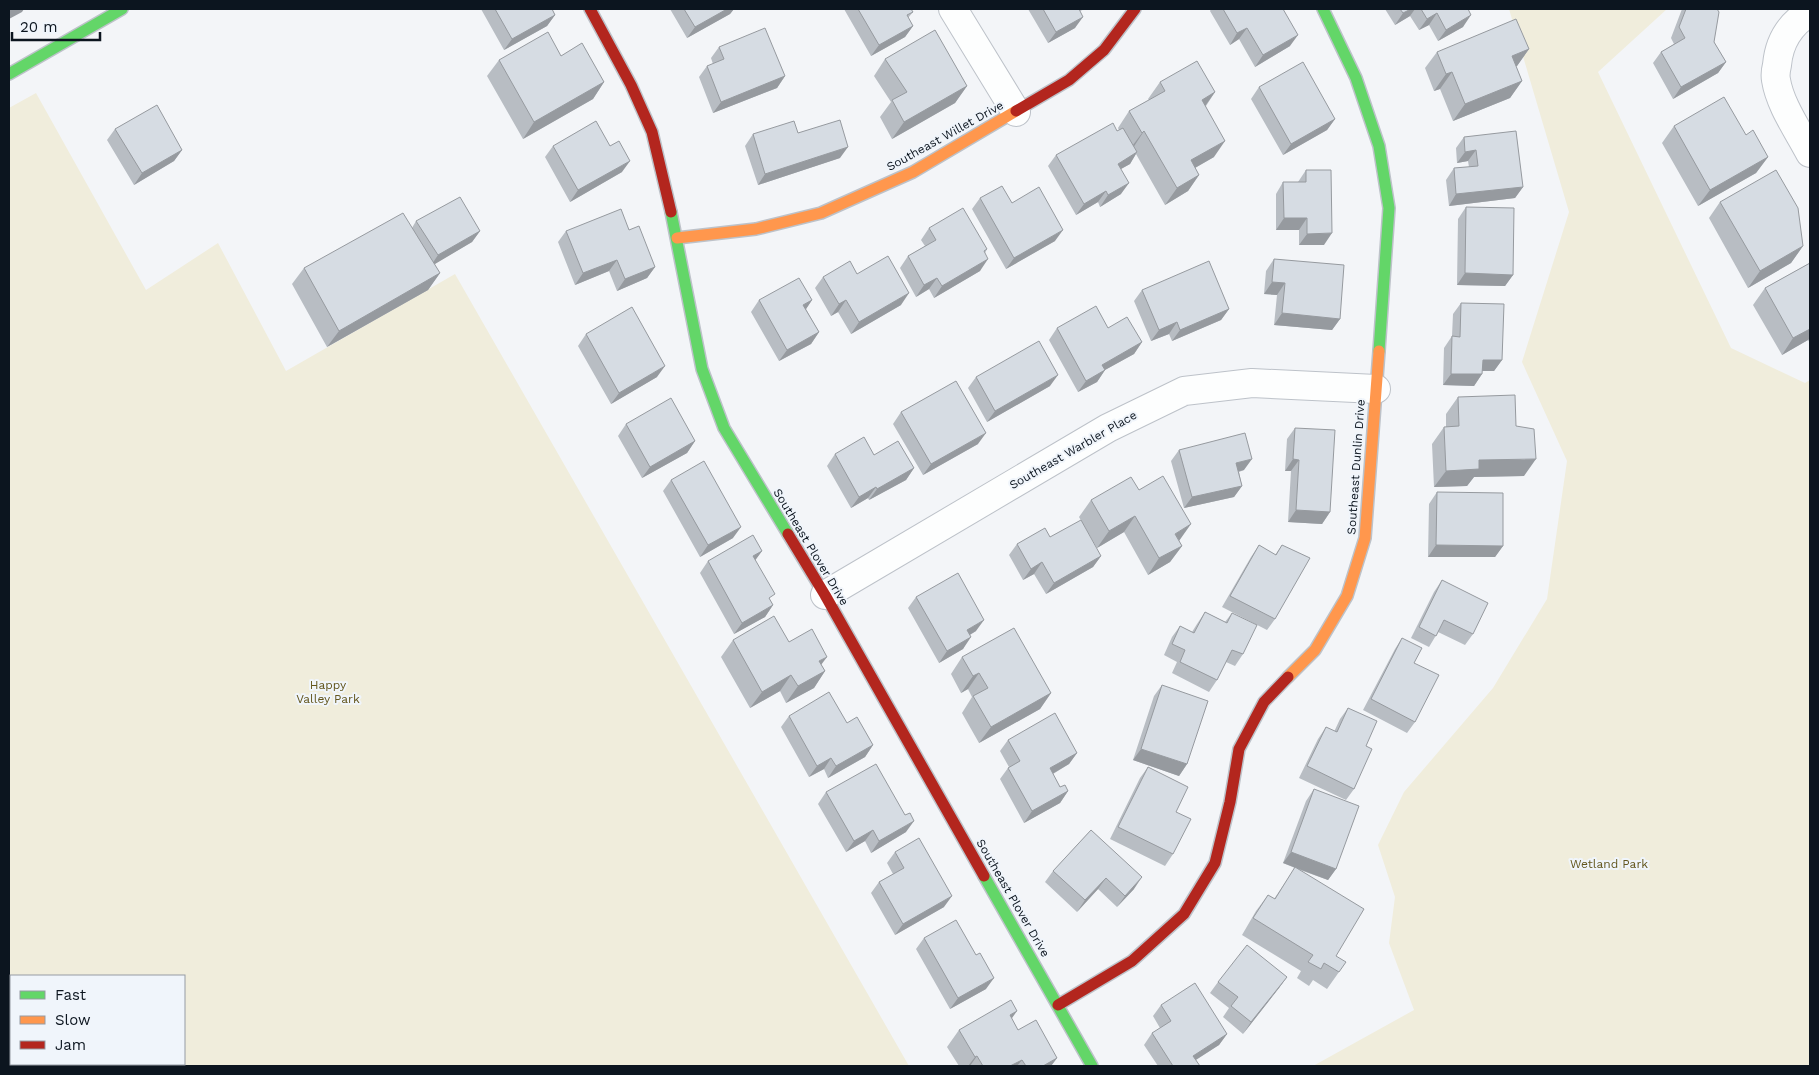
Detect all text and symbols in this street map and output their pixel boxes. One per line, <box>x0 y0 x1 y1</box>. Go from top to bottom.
scale bar <box>12 10 100 42</box>
text: 20 m <box>20 18 58 36</box>
street label: Southeast Willet Drive <box>884 98 1006 174</box>
street label: Southeast Dunlin Drive <box>1344 399 1368 535</box>
street label: Southeast Warbler Place <box>1007 408 1139 492</box>
street label: Southeast Plover Drive <box>771 486 852 608</box>
park label: Happy Valley Park <box>296 678 360 706</box>
street label: Southeast Plover Drive <box>973 837 1053 960</box>
park label: Wetland Park <box>1570 857 1648 871</box>
legend <box>10 975 185 1065</box>
text: Fast <box>55 986 87 1004</box>
text: Slow <box>55 1011 91 1029</box>
text: Jam <box>55 1036 86 1054</box>

